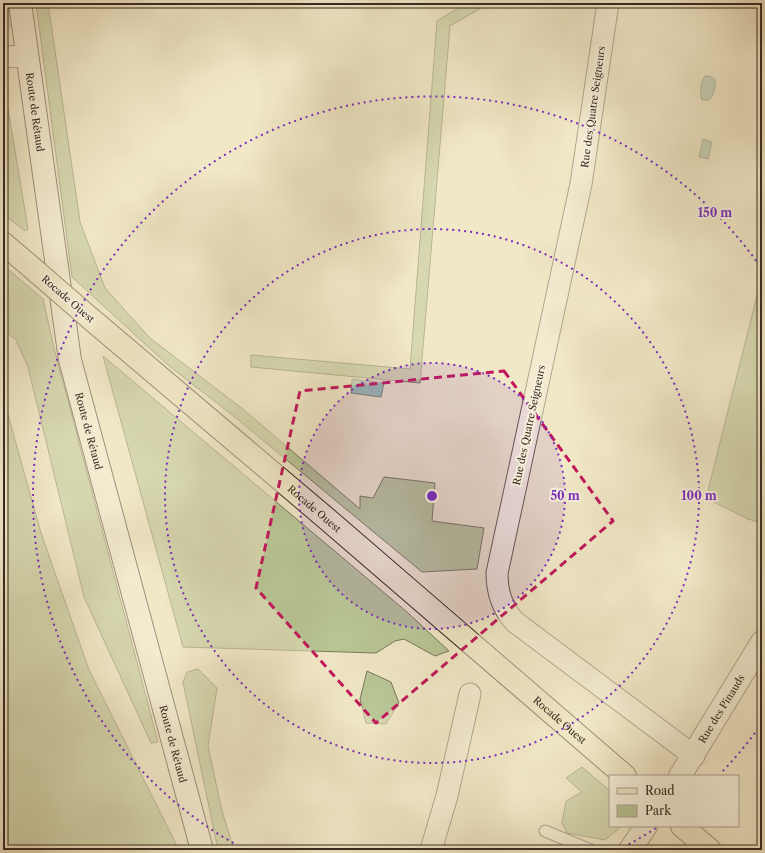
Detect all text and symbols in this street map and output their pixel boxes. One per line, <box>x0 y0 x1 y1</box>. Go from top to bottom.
street label: Rue des Quatre Seigneurs <box>578 45 608 169</box>
street label: Route de Rétaud <box>23 72 47 152</box>
text: 150 m <box>698 205 732 220</box>
street label: Rocade Ouest <box>39 272 98 326</box>
street label: Rue des Quatre Seigneurs <box>510 364 548 486</box>
street label: Route de Rétaud <box>72 391 106 471</box>
street label: Rocade Ouest <box>285 482 344 535</box>
text: 50 m <box>550 488 580 503</box>
text: 100 m <box>681 488 717 503</box>
centre of rings <box>425 489 439 503</box>
street label: Rue des Pinauds <box>695 672 747 745</box>
street label: Rocade Ouest <box>531 693 590 747</box>
street label: Route de Rétaud <box>157 704 190 784</box>
legend <box>609 775 739 827</box>
text: Road <box>645 783 675 798</box>
text: Park <box>645 803 672 818</box>

